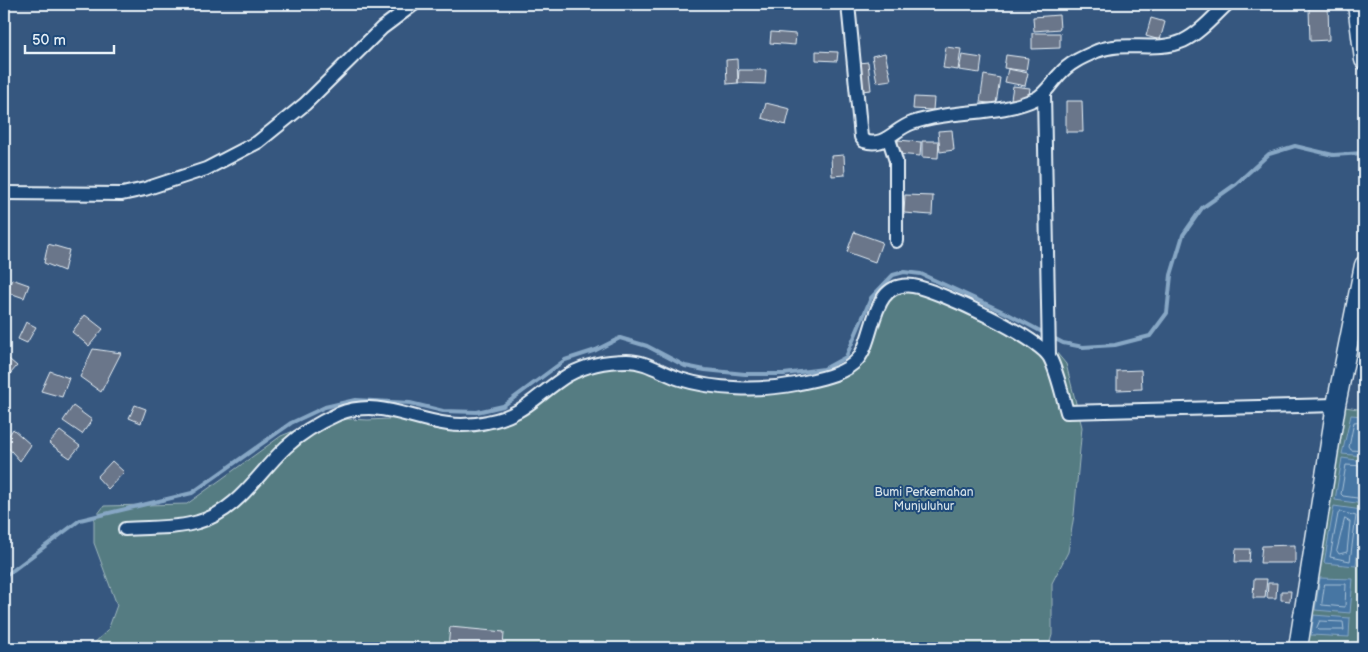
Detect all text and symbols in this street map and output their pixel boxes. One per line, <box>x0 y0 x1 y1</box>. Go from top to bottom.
scale bar <box>25 22 114 54</box>
text: 50 m <box>32 31 66 50</box>
park label: Bumi Perkemahan Munjuluhur <box>874 485 974 514</box>

